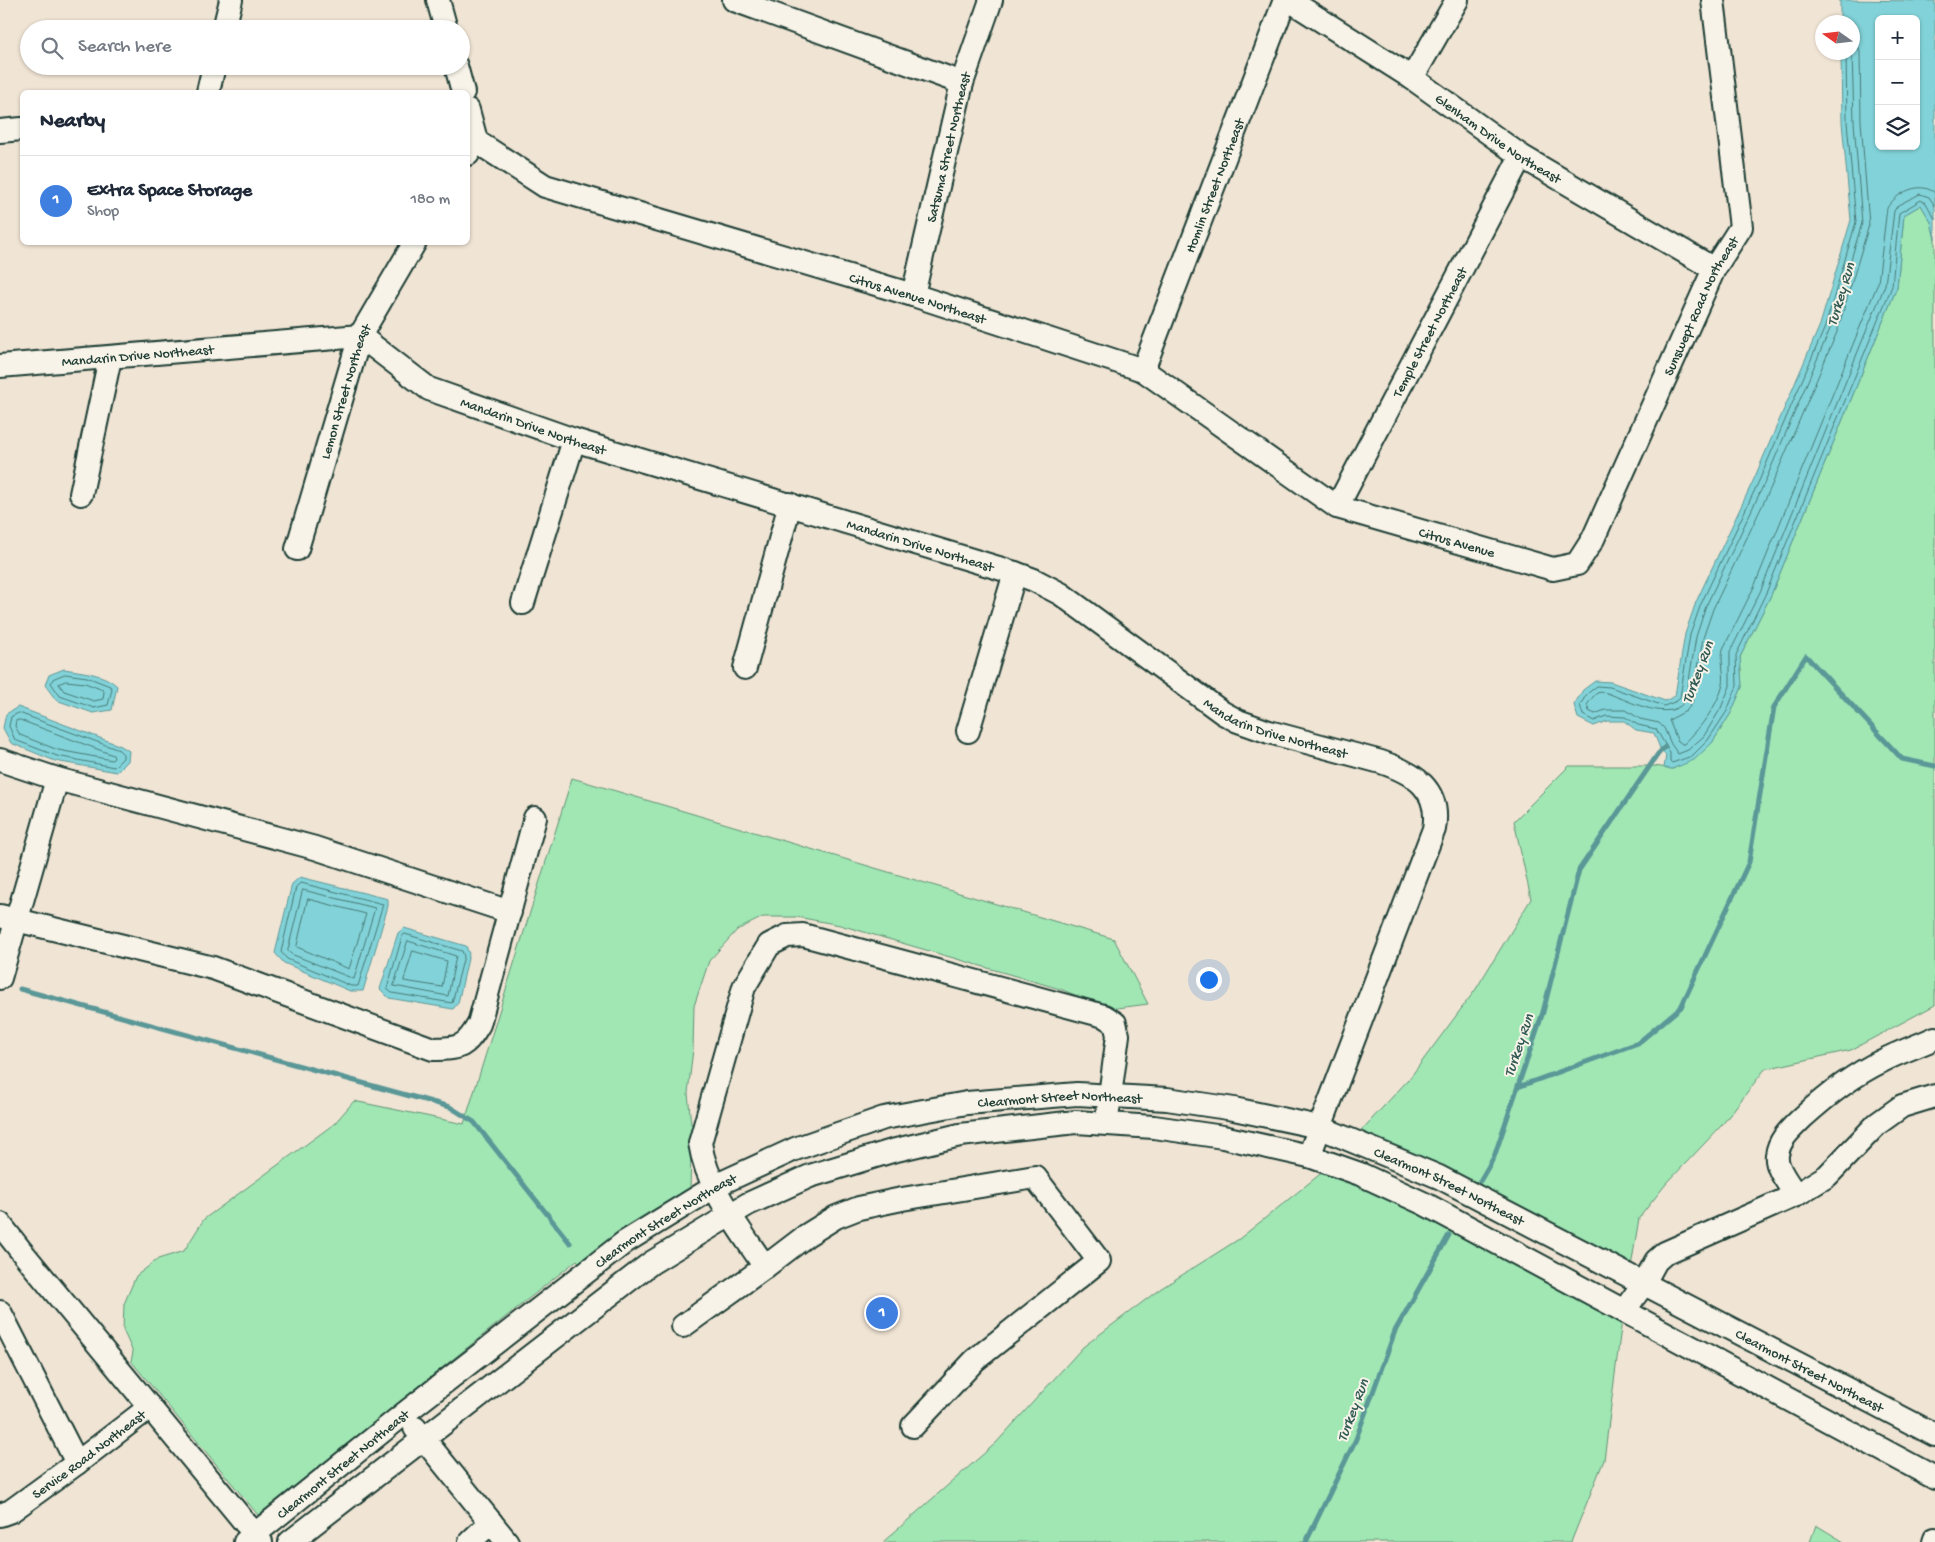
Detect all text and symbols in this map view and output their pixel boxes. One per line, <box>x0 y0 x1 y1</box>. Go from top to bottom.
north arrow <box>1815 15 1860 60</box>
map controls <box>1875 15 1920 150</box>
button: + <box>1875 15 1920 60</box>
search box <box>20 20 470 75</box>
icon: search <box>38 34 66 62</box>
text: Search here <box>78 36 172 59</box>
button: − <box>1875 60 1920 105</box>
street label: Satsuma Street Northeast <box>924 69 977 224</box>
street label: Glenham Drive Northeast <box>1431 91 1565 189</box>
button: layers <box>1875 105 1920 150</box>
text: Nearby <box>40 110 105 135</box>
street label: Homlin Street Northeast <box>1183 115 1250 256</box>
text: Extra Space Storage <box>87 180 252 203</box>
text: 1 <box>53 191 59 210</box>
text: 180 m <box>411 191 450 210</box>
text: Shop <box>87 203 119 222</box>
street label: Sunswept Road Northeast <box>1661 233 1744 379</box>
water label: Turkey Run <box>1824 260 1860 329</box>
street label: Temple Street Northeast <box>1390 264 1473 402</box>
street label: Citrus Avenue Northeast <box>847 271 989 330</box>
street label: Lemon Street Northeast <box>318 320 377 461</box>
street label: Mandarin Drive Northeast <box>61 342 216 372</box>
street label: Mandarin Drive Northeast <box>458 395 609 461</box>
street label: Mandarin Drive Northeast <box>844 517 997 577</box>
street label: Citrus Avenue <box>1416 525 1497 563</box>
water label: Turkey Run <box>1679 638 1719 707</box>
street label: Mandarin Drive Northeast <box>1199 695 1350 764</box>
your location <box>1196 967 1222 993</box>
water label: Turkey Run <box>1501 1011 1539 1080</box>
street label: Clearmont Street Northeast <box>977 1088 1144 1113</box>
street label: Clearmont Street Northeast <box>1371 1145 1528 1231</box>
street label: Clearmont Street Northeast <box>592 1171 741 1273</box>
pin: 1 <box>866 1294 898 1332</box>
street label: Clearmont Street Northeast <box>1732 1327 1887 1418</box>
water label: Turkey Run <box>1334 1376 1374 1445</box>
street label: Clearmont Street Northeast <box>274 1406 414 1524</box>
street label: Service Road Northeast <box>30 1407 151 1504</box>

